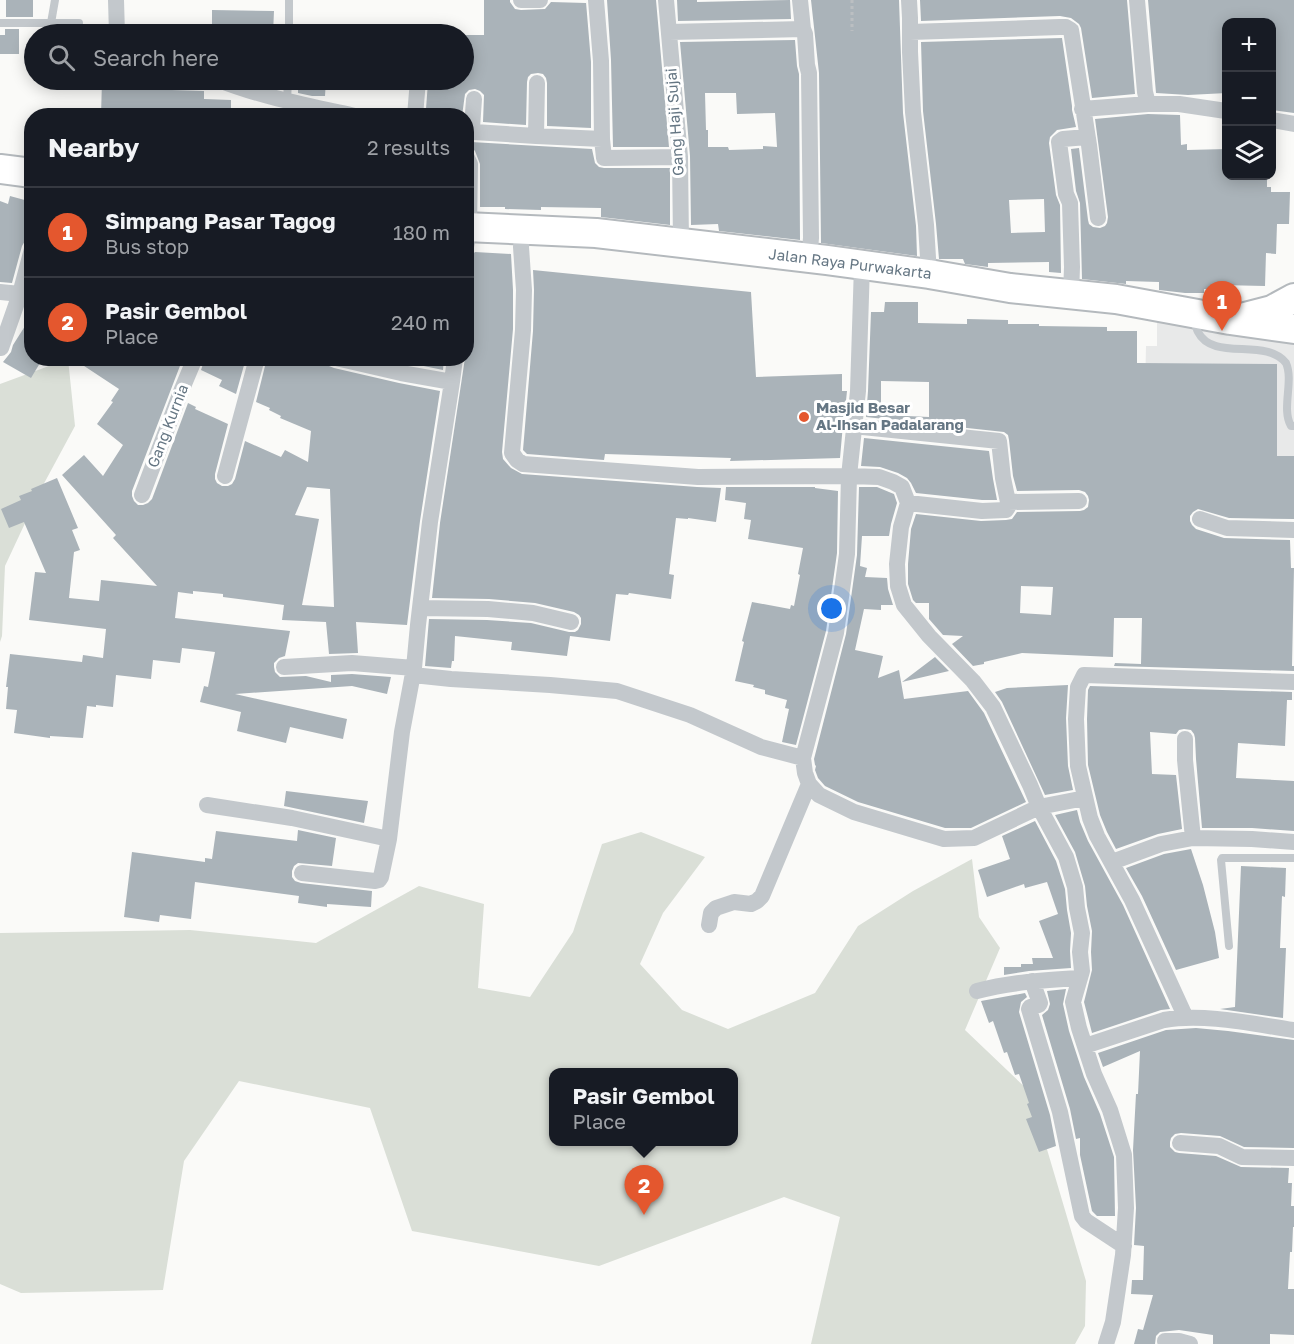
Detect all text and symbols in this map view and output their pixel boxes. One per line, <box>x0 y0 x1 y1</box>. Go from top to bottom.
map controls <box>1222 18 1276 180</box>
button: + <box>1222 18 1276 72</box>
search box <box>24 24 474 90</box>
icon: search <box>45 41 78 74</box>
text: Search here <box>93 44 219 71</box>
street label: Gang Haji Sujai <box>661 68 687 177</box>
button: − <box>1222 72 1276 126</box>
button: layers <box>1222 126 1276 180</box>
text: Nearby <box>48 132 139 163</box>
text: 2 results <box>367 135 450 159</box>
text: Simpang Pasar Tagog <box>105 207 336 234</box>
text: 1 <box>62 220 73 244</box>
text: 180 m <box>393 220 450 244</box>
text: Bus stop <box>105 234 189 258</box>
street label: Jalan Raya Purwakarta <box>768 244 933 282</box>
pin: 1 <box>1202 282 1242 331</box>
text: Pasir Gembol <box>105 297 247 324</box>
text: 2 <box>61 310 74 334</box>
text: 240 m <box>391 310 450 334</box>
text: Place <box>105 324 158 348</box>
street label: Gang Kurnia <box>143 381 191 470</box>
place label: Masjid Besar Al-Ihsan Padalarang <box>816 398 964 433</box>
marker: Masjid Besar Al-Ihsan Padalarang <box>797 410 811 424</box>
your location <box>817 594 846 623</box>
popup <box>549 1068 738 1146</box>
text: Pasir Gembol <box>572 1082 715 1109</box>
text: Place <box>572 1109 626 1133</box>
pin: 2 <box>624 1166 664 1215</box>

